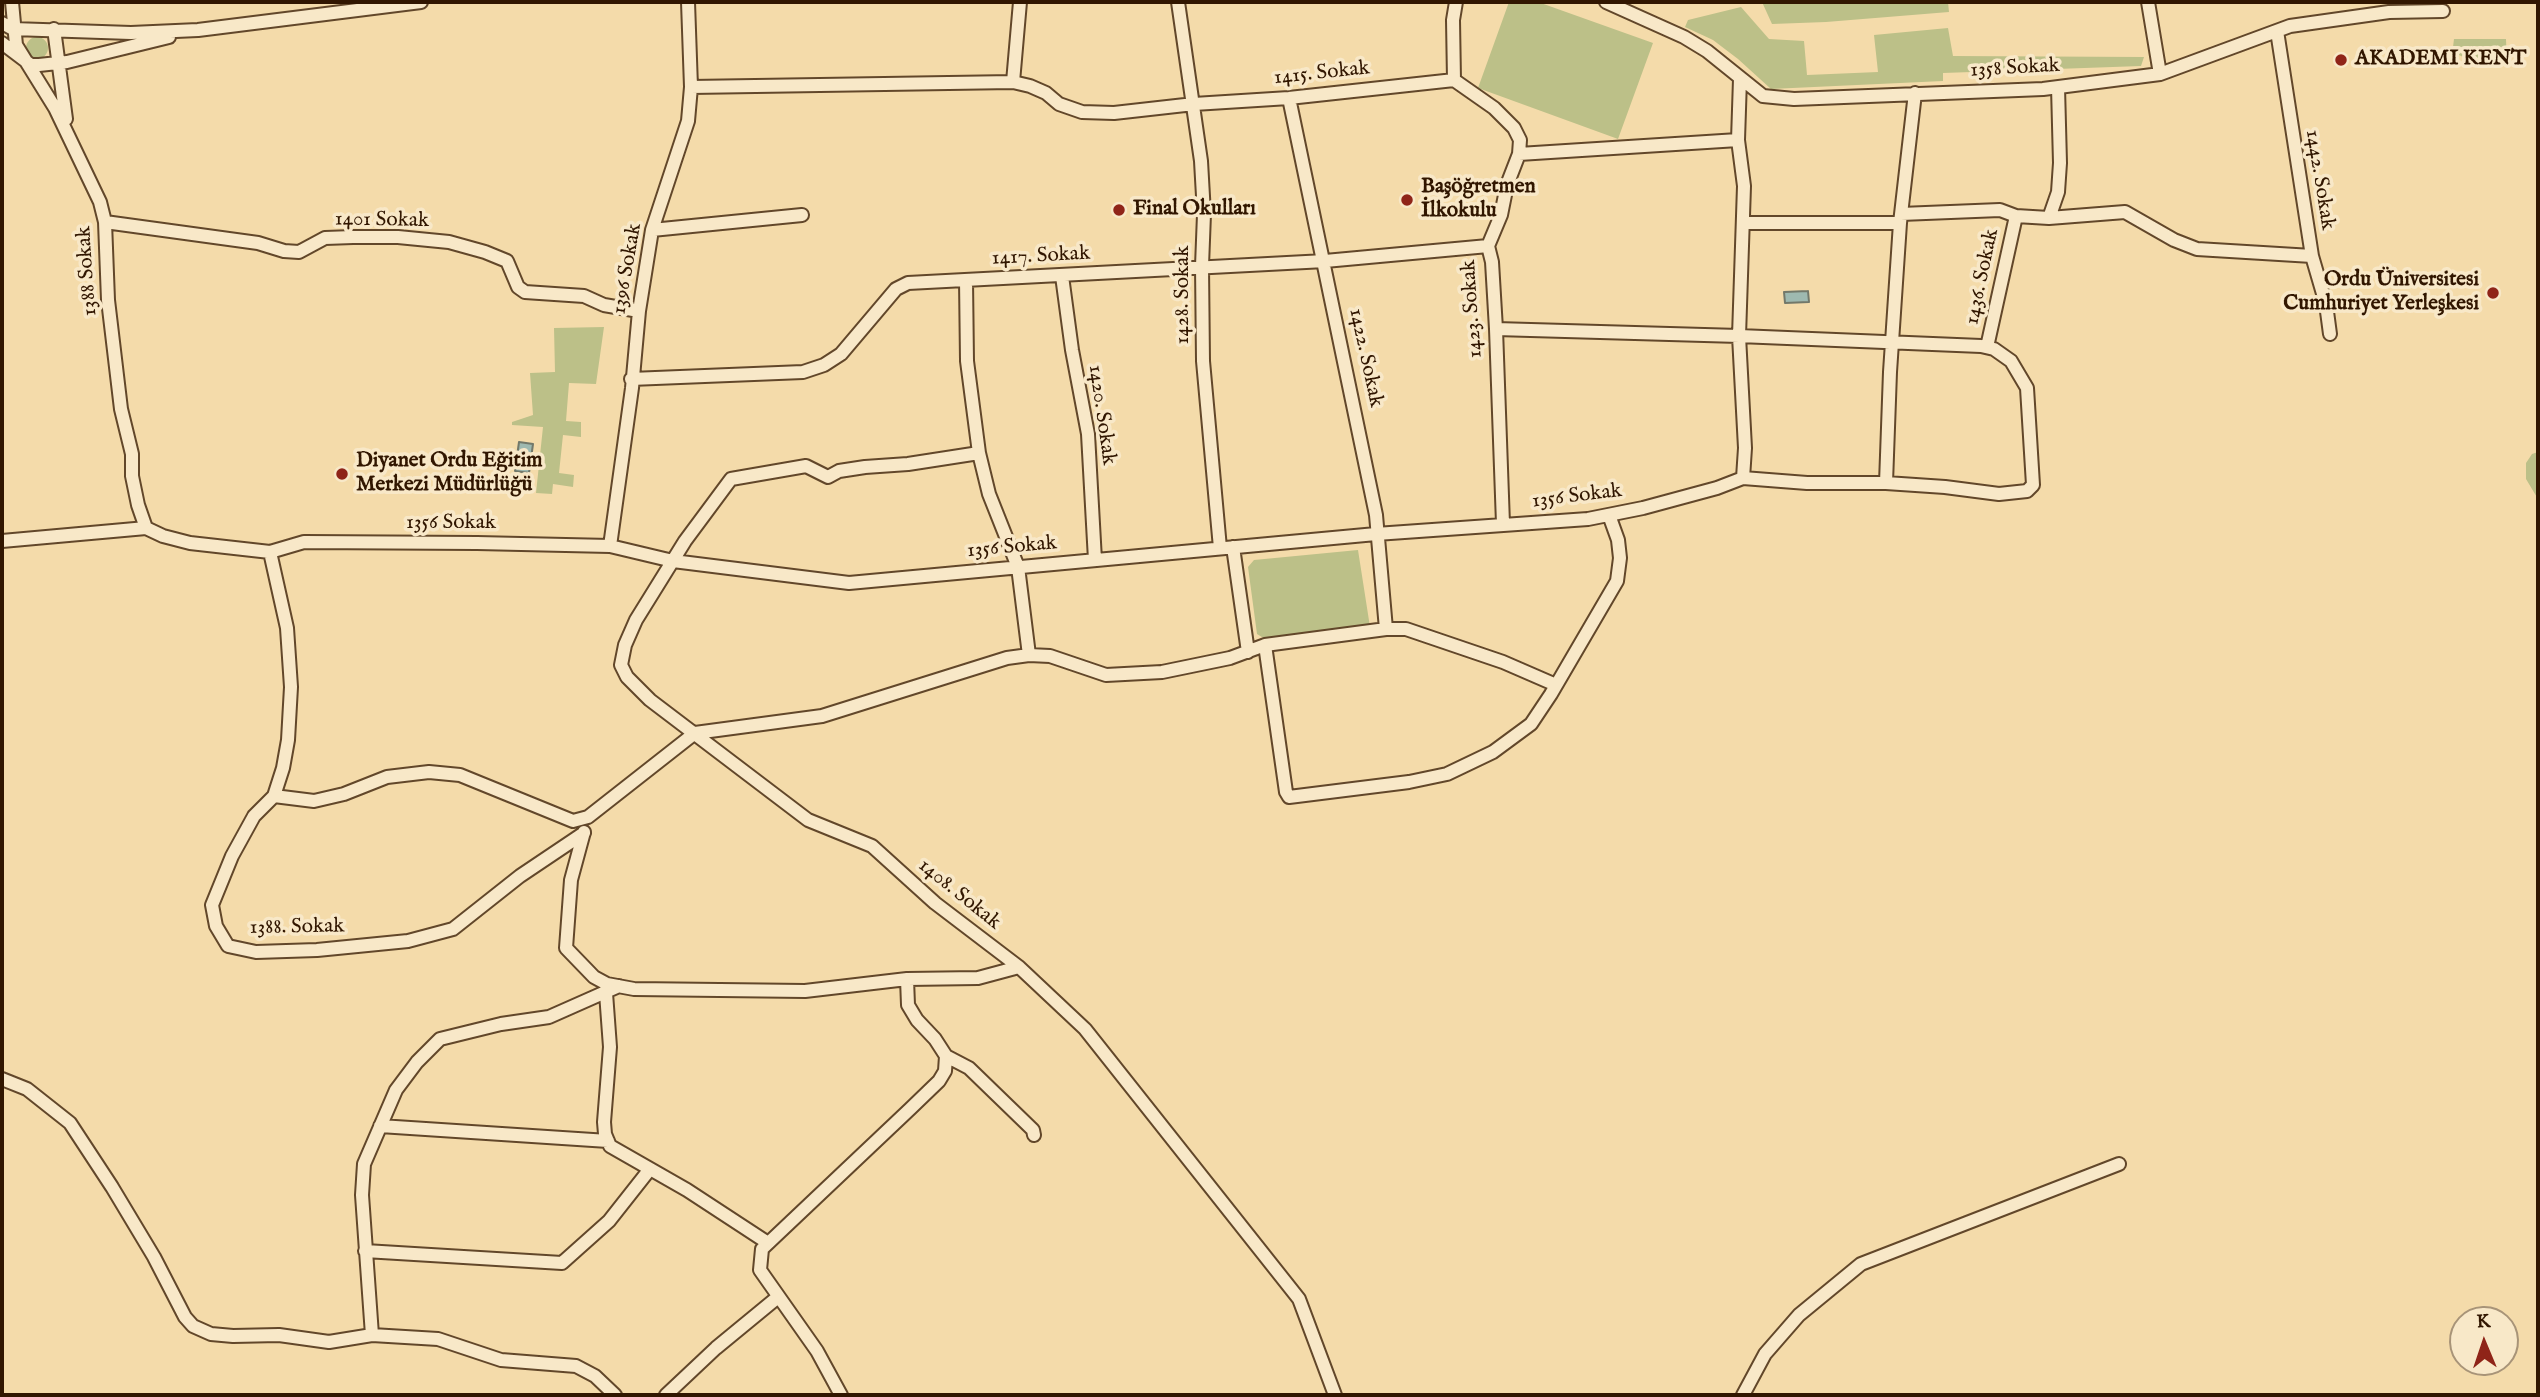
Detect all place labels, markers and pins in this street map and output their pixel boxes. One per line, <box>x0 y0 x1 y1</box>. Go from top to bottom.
place label: AKADEMI KENT <box>2355 47 2526 73</box>
marker: AKADEMI KENT <box>2333 52 2349 68</box>
place label: Başöğretmen İlkokulu <box>1421 175 1536 225</box>
marker: Başöğretmen İlkokulu <box>1399 192 1415 208</box>
place label: Final Okulları <box>1133 197 1256 223</box>
marker: Final Okulları <box>1111 202 1127 218</box>
place label: Ordu Üniversitesi Cumhuriyet Yerleşkesi <box>2283 268 2479 318</box>
marker: Ordu Üniversitesi Cumhuriyet Yerleşkesi <box>2485 285 2501 301</box>
place label: Diyanet Ordu Eğitim Merkezi Müdürlüğü <box>356 449 543 499</box>
marker: Diyanet Ordu Eğitim Merkezi Müdürlüğü <box>334 466 350 482</box>

